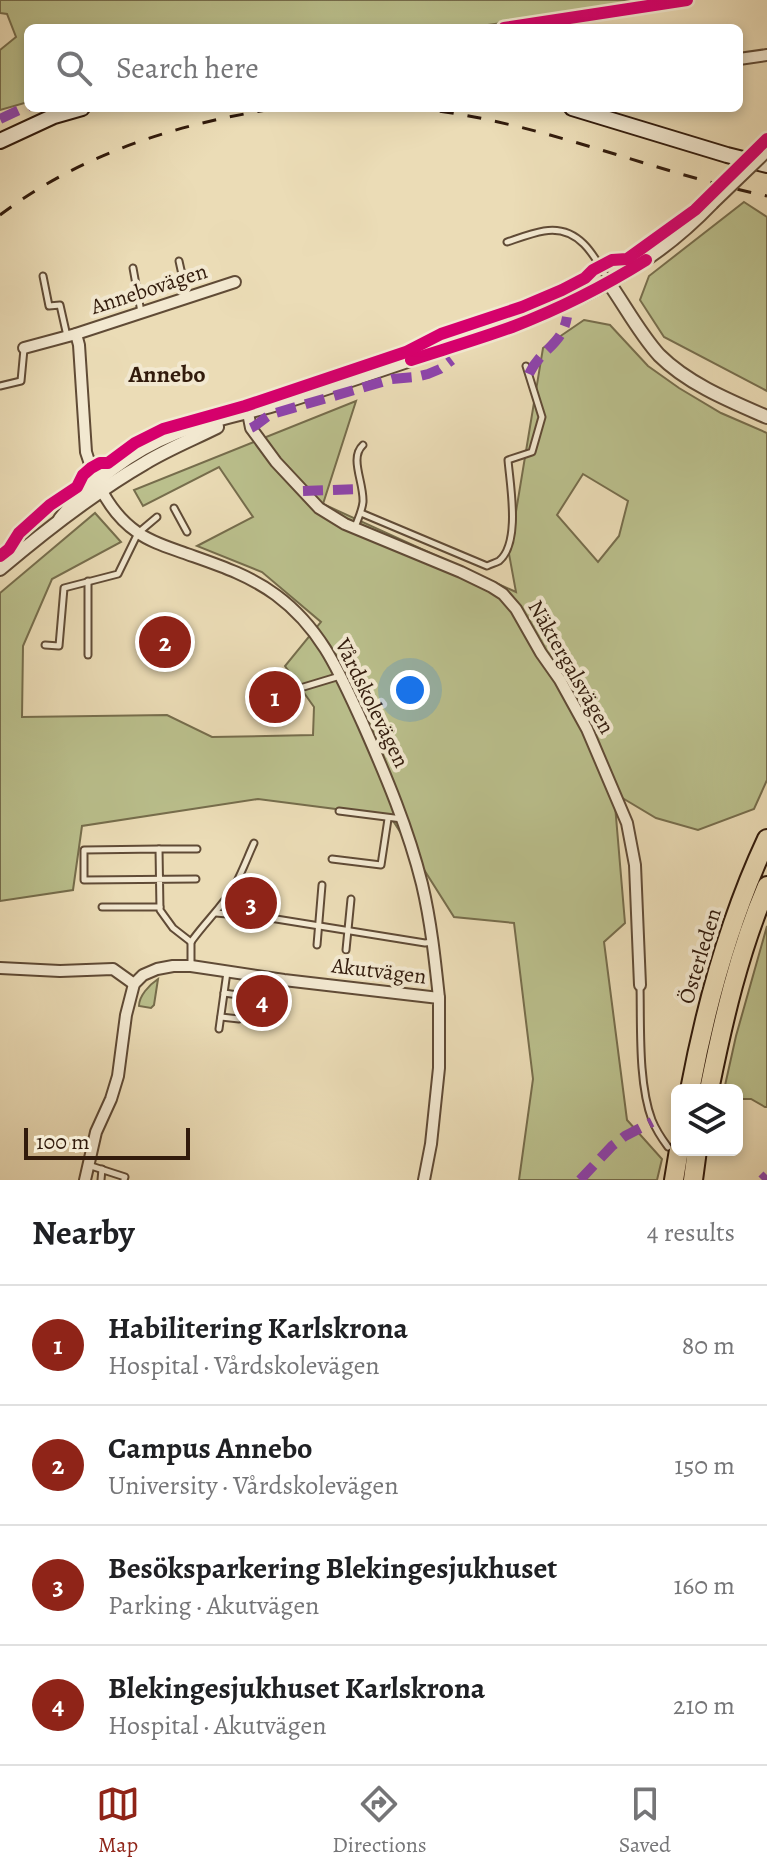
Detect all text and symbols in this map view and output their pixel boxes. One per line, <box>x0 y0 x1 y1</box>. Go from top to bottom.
search box <box>24 24 743 112</box>
icon: search <box>52 46 96 90</box>
text: Search here <box>116 48 259 88</box>
street label: Annebovägen <box>86 256 211 322</box>
district label: Annebo <box>127 358 206 390</box>
street label: Näktergalsvägen <box>521 595 621 739</box>
pin: 2 <box>139 612 191 672</box>
street label: Vårdskolevägen <box>327 633 416 773</box>
pin: 1 <box>249 667 301 727</box>
your location <box>390 670 430 710</box>
pin: 3 <box>225 873 277 933</box>
street label: Österleden <box>671 904 729 1008</box>
street label: Akutvägen <box>329 950 428 992</box>
pin: 4 <box>236 971 288 1031</box>
map controls <box>671 1084 743 1156</box>
button: layers <box>671 1084 743 1156</box>
scale bar <box>24 1124 190 1160</box>
text: 100 m <box>36 1127 90 1157</box>
text: Nearby <box>32 1209 135 1256</box>
text: 4 results <box>647 1215 735 1250</box>
text: Habilitering Karlskrona <box>108 1308 408 1348</box>
text: 1 <box>53 1328 63 1363</box>
text: 80 m <box>682 1328 735 1363</box>
text: Hospital · Vårdskolevägen <box>108 1348 380 1383</box>
text: Campus Annebo <box>108 1428 313 1468</box>
text: 2 <box>52 1448 64 1483</box>
text: 150 m <box>674 1448 735 1483</box>
text: University · Vårdskolevägen <box>108 1468 398 1503</box>
text: Besöksparkering Blekingesjukhuset <box>108 1548 557 1588</box>
text: 3 <box>52 1568 64 1603</box>
text: 160 m <box>673 1568 735 1603</box>
text: Parking · Akutvägen <box>108 1588 319 1623</box>
text: Blekingesjukhuset Karlskrona <box>108 1668 485 1708</box>
text: 4 <box>52 1688 64 1723</box>
text: 210 m <box>673 1688 735 1723</box>
text: Hospital · Akutvägen <box>108 1708 326 1743</box>
tab: Map <box>96 1782 140 1860</box>
tab: Directions <box>332 1782 427 1860</box>
tab: Saved <box>619 1782 671 1860</box>

